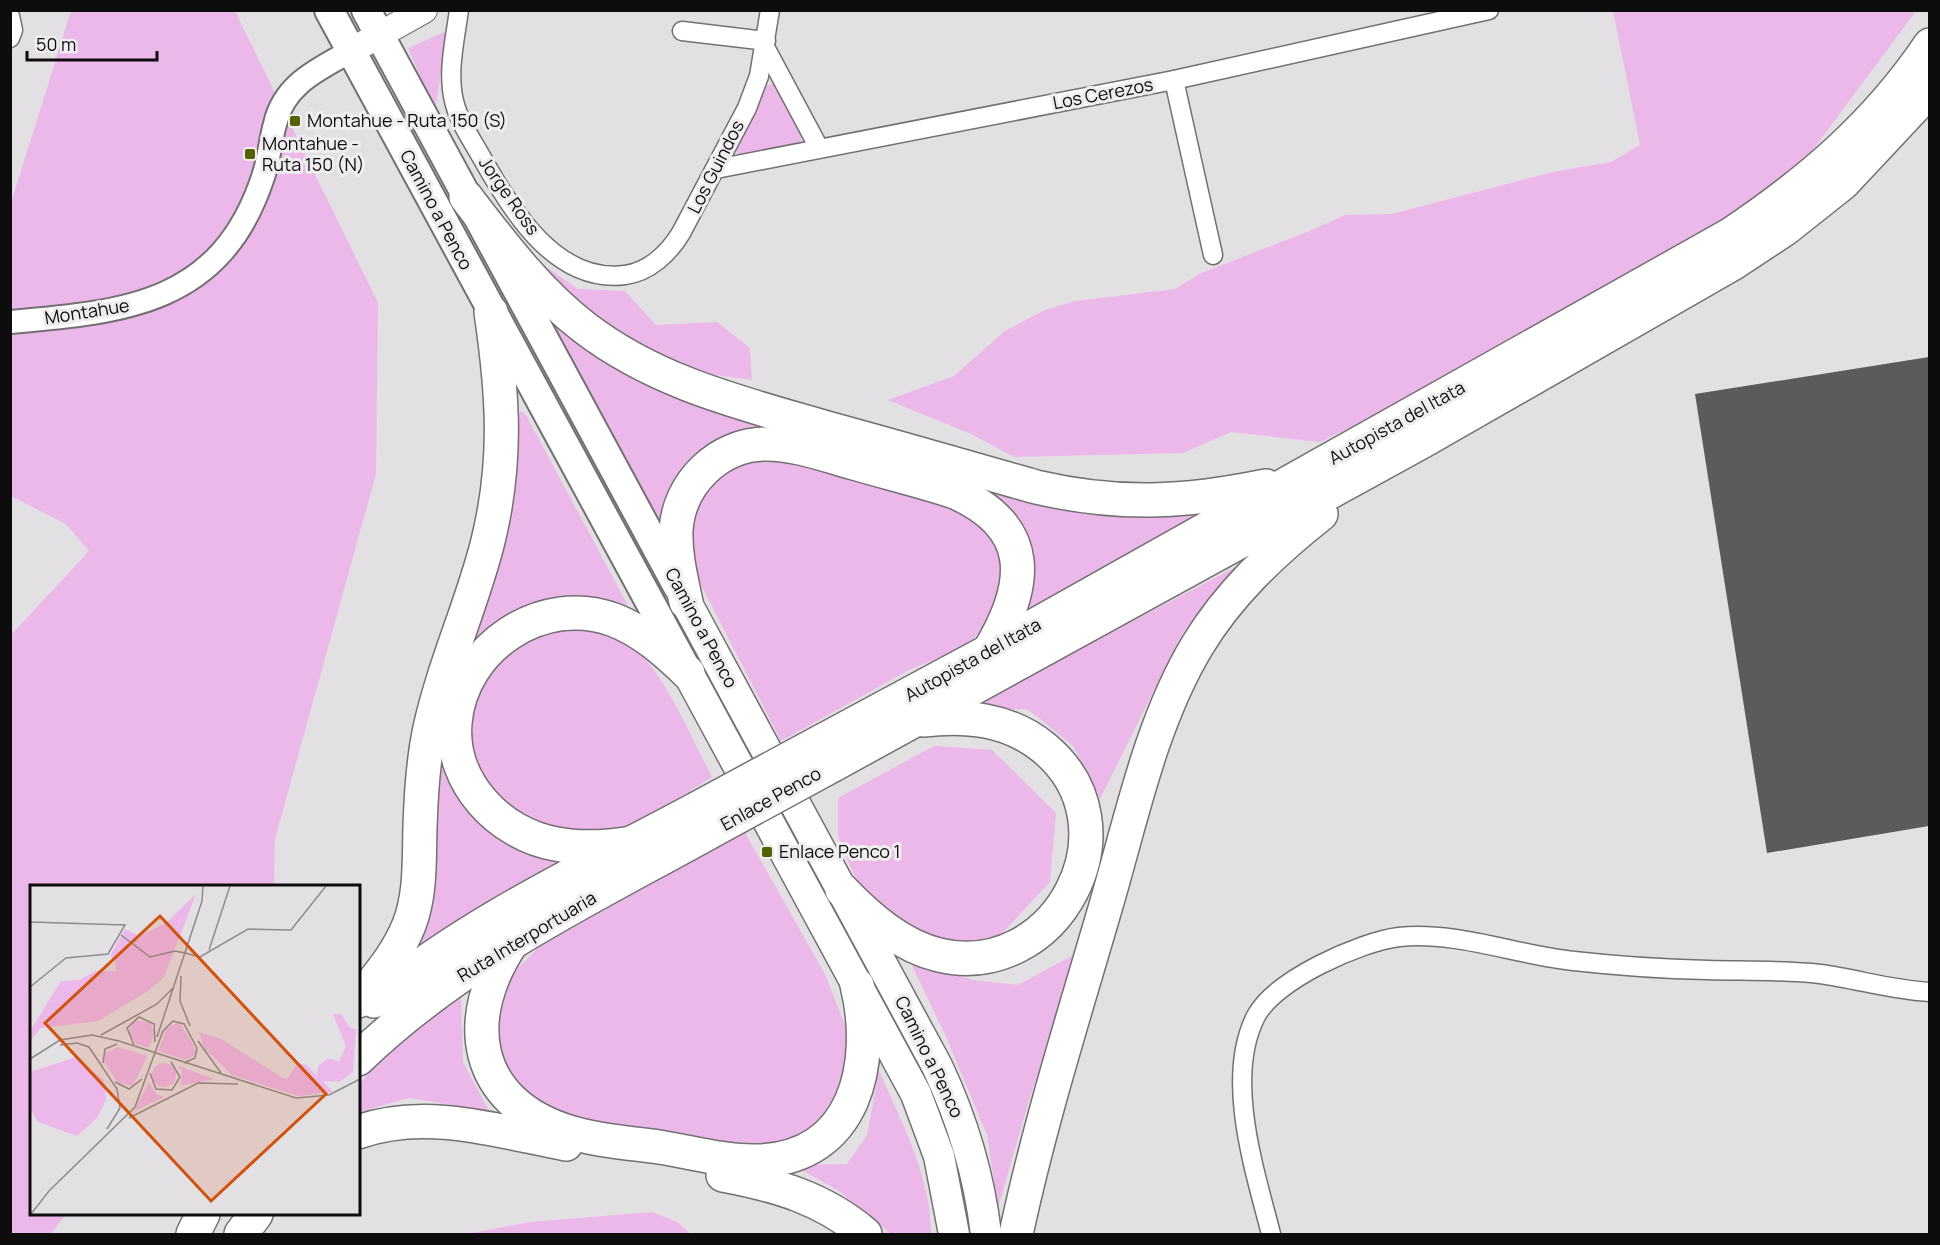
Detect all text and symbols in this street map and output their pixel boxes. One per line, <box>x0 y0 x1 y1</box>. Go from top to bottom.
scale bar <box>27 24 158 62</box>
text: 50 m <box>36 32 76 56</box>
street label: Los Cerezos <box>1051 72 1155 115</box>
place label: Montahue - Ruta 150 (S) <box>307 108 507 132</box>
marker: Montahue - Ruta 150 (S) <box>288 114 302 128</box>
street label: Los Guindos <box>681 116 749 217</box>
place label: Montahue - Ruta 150 (N) <box>262 131 365 176</box>
street label: Camino a Penco <box>395 145 479 274</box>
marker: Montahue - Ruta 150 (N) <box>243 147 257 161</box>
street label: Jorge Ross <box>474 151 546 239</box>
street label: Montahue <box>43 292 131 330</box>
street label: Autopista del Itata <box>1324 375 1469 470</box>
street label: Camino a Penco <box>660 563 744 692</box>
street label: Autopista del Itata <box>900 612 1045 707</box>
street label: Enlace Penco <box>716 761 825 836</box>
place label: Enlace Penco 1 <box>779 839 901 863</box>
marker: Enlace Penco 1 <box>760 845 774 859</box>
inset map <box>30 885 360 1215</box>
street label: Ruta Interportuaria <box>453 885 600 987</box>
street label: Camino a Penco <box>890 992 970 1122</box>

